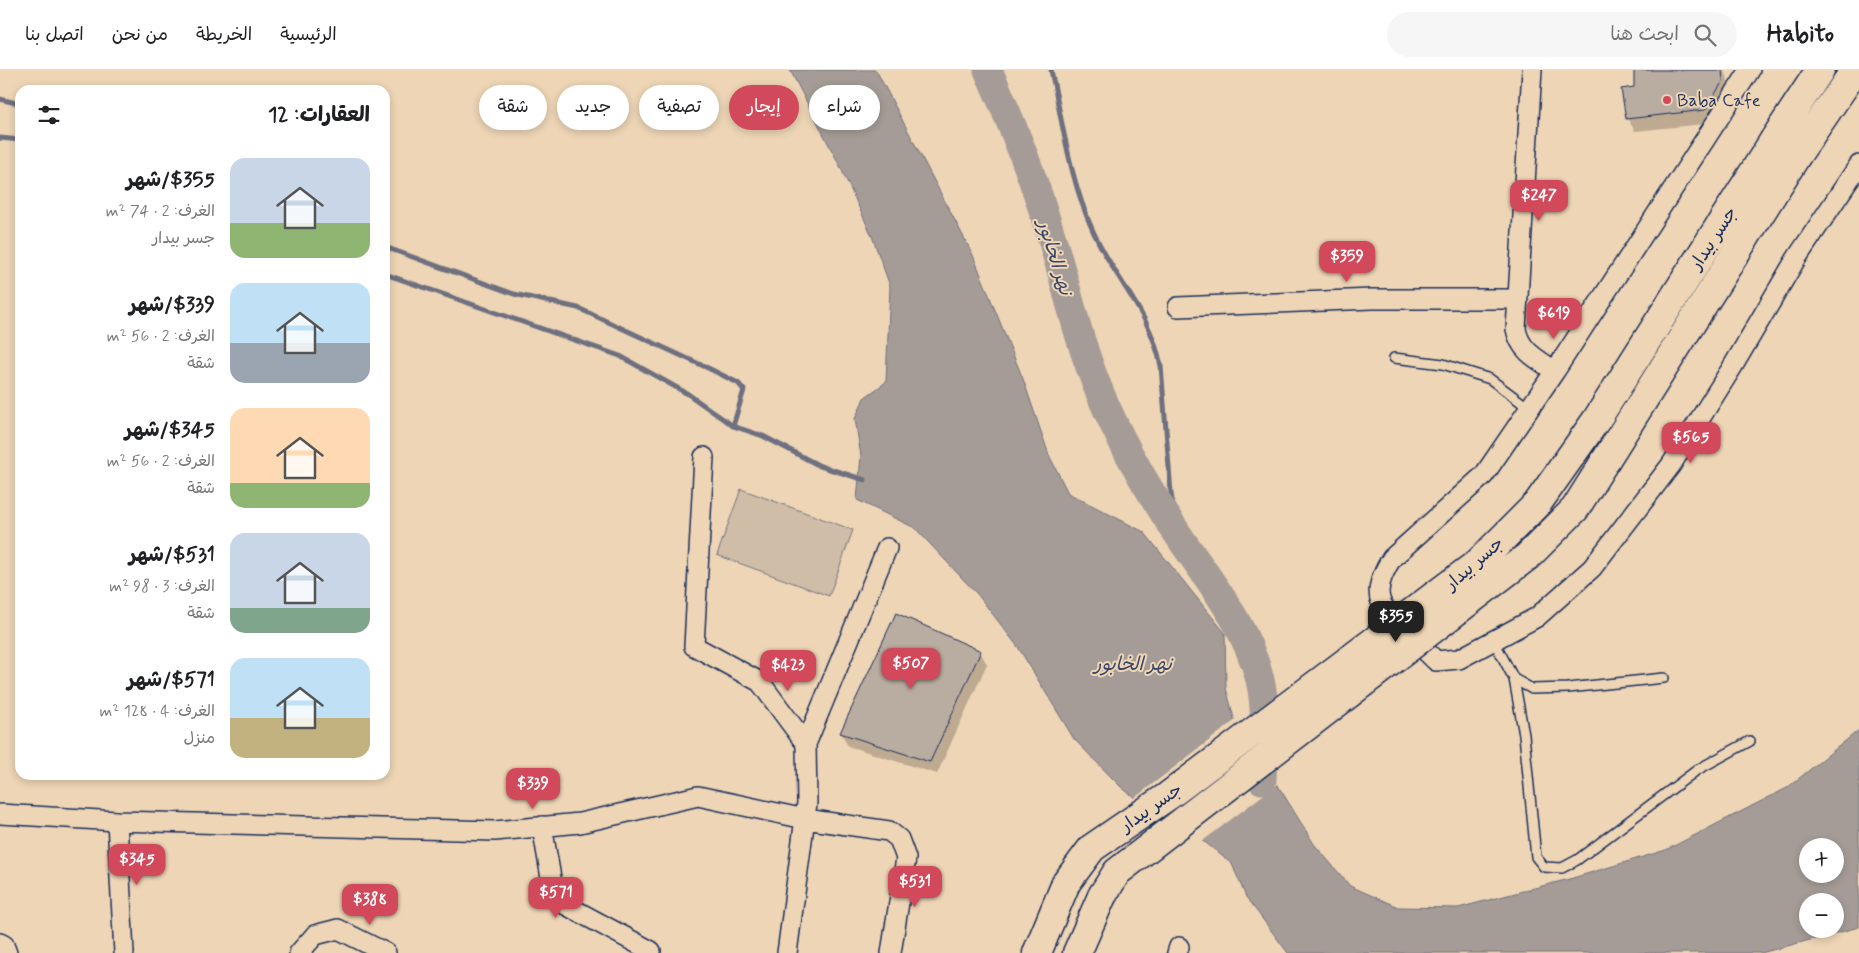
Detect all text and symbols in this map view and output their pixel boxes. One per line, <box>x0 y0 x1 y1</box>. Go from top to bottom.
search box <box>1387 12 1737 57</box>
text: Habito <box>1767 19 1834 50</box>
icon: search <box>1691 21 1719 49</box>
text: ابحث هنا <box>1610 22 1679 47</box>
text: اتصل بنا <box>25 23 84 47</box>
text: من نحن <box>112 23 168 47</box>
text: الخريطة <box>196 23 252 47</box>
text: الرئيسية <box>280 23 337 47</box>
chip: شقة <box>479 85 547 130</box>
chip: جديد <box>557 85 629 130</box>
chip: تصفية <box>639 85 719 130</box>
chip: إيجار <box>729 85 799 130</box>
chip: شراء <box>809 85 880 130</box>
place label: Baba Cafe <box>1677 89 1761 113</box>
marker: Baba Cafe <box>1661 94 1673 106</box>
icon: filters <box>35 101 63 129</box>
text: العقارات: 12 <box>268 101 370 129</box>
text: $355/شهر <box>126 166 215 194</box>
icon: home <box>270 178 330 238</box>
pin: $247 <box>1509 180 1569 222</box>
text: $247 <box>1521 185 1557 206</box>
text: الغرف: 2 · 74 m² <box>106 201 215 222</box>
street label: جسر بيدار <box>1683 202 1743 276</box>
water label: نهر الخابور <box>1030 214 1078 300</box>
text: جسر بيدار <box>152 228 215 249</box>
pin: $359 <box>1317 240 1377 283</box>
text: $359 <box>1330 246 1364 267</box>
text: $339/شهر <box>129 291 215 319</box>
pin: $619 <box>1524 298 1584 340</box>
icon: home <box>270 303 330 363</box>
text: $619 <box>1538 303 1570 324</box>
text: الغرف: 2 · 56 m² <box>107 326 215 347</box>
text: شقة <box>187 353 215 374</box>
text: $345/شهر <box>125 416 215 444</box>
pin: $565 <box>1661 422 1721 464</box>
text: $565 <box>1673 427 1709 448</box>
icon: home <box>270 428 330 488</box>
text: الغرف: 2 · 56 m² <box>107 451 215 472</box>
text: شقة <box>187 478 215 499</box>
street label: جسر بيدار <box>1439 532 1509 597</box>
text: $531/شهر <box>129 541 215 569</box>
icon: home <box>270 553 330 613</box>
text: الغرف: 3 · 98 m² <box>109 576 215 597</box>
pin: $355 <box>1366 600 1426 643</box>
text: شقة <box>187 603 215 624</box>
text: $355 <box>1379 606 1413 627</box>
pin: $507 <box>881 648 941 690</box>
pin: $423 <box>758 650 818 692</box>
water label: نهر الخابور <box>1091 652 1174 677</box>
text: $507 <box>892 653 930 674</box>
text: $423 <box>771 655 805 676</box>
text: $571/شهر <box>127 666 215 694</box>
icon: home <box>270 678 330 738</box>
text: الغرف: 4 · 128 m² <box>99 701 215 722</box>
text: منزل <box>183 728 215 749</box>
pin: $339 <box>503 768 563 810</box>
text: $339 <box>517 773 549 794</box>
street label: جسر بيدار <box>1114 778 1187 839</box>
map controls <box>1799 838 1844 938</box>
button: + <box>1799 838 1844 883</box>
pin: $345 <box>107 844 167 886</box>
text: $345 <box>119 849 155 870</box>
pin: $531 <box>885 866 945 908</box>
text: $531 <box>899 871 931 892</box>
pin: $571 <box>526 876 586 919</box>
text: $571 <box>539 882 573 903</box>
pin: $388 <box>340 884 400 926</box>
text: $388 <box>353 889 387 910</box>
button: − <box>1799 893 1844 938</box>

